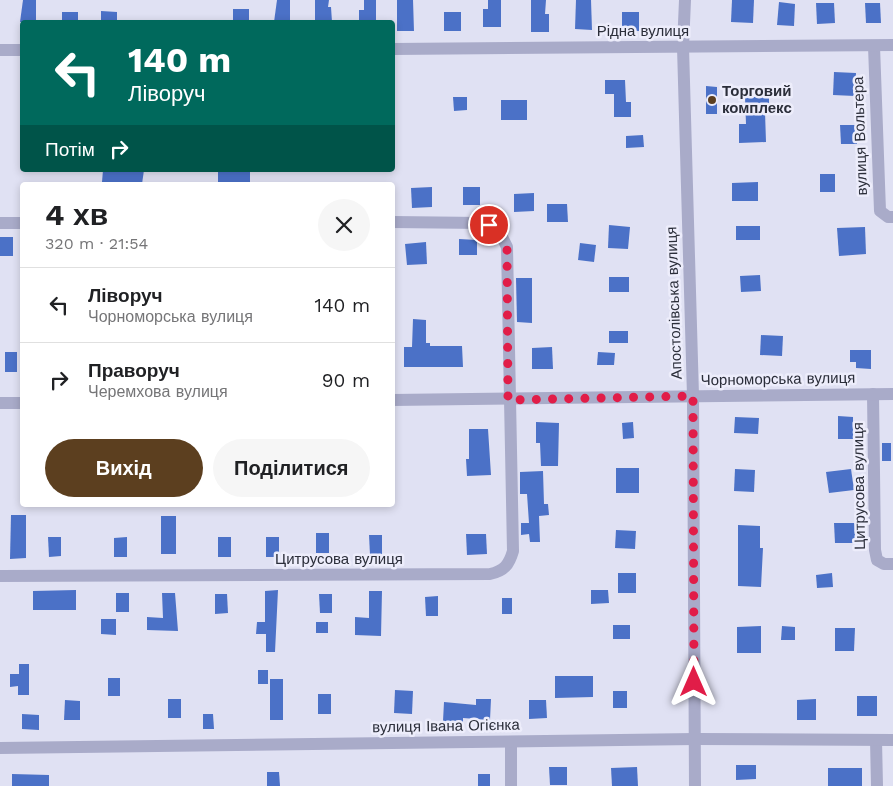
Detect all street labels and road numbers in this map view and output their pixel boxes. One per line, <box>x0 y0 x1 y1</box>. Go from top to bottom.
street label: Рідна вулиця <box>597 22 689 40</box>
street label: вулиця Вольтера <box>849 76 871 196</box>
street label: Апостолівська вулиця <box>662 226 686 380</box>
street label: Чорноморська вулиця <box>701 369 855 389</box>
street label: Цитрусова вулиця <box>849 422 869 550</box>
street label: Цитрусова вулиця <box>275 550 403 568</box>
street label: вулиця Івана Огієнка <box>372 716 521 736</box>

